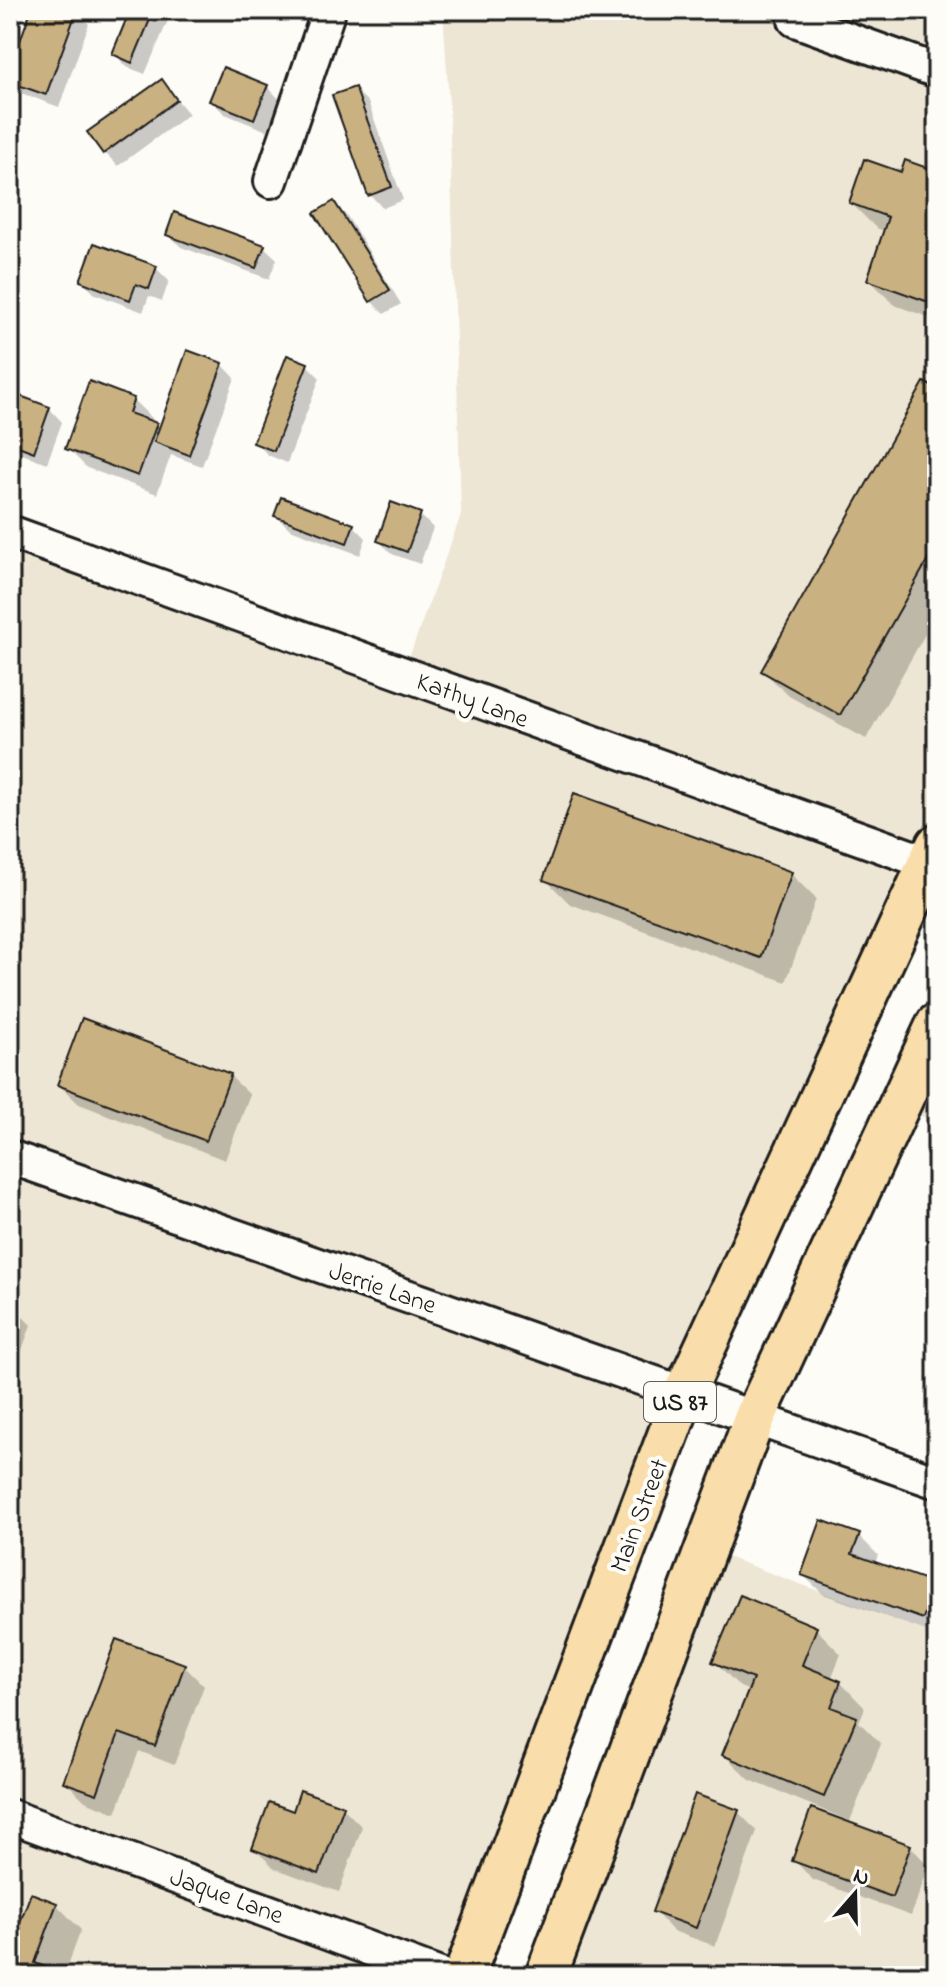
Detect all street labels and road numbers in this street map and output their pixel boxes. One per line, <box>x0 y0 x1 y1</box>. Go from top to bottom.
street label: Kathy Lane <box>411 664 534 740</box>
street label: Jerrie Lane <box>323 1254 441 1326</box>
road number: US 87 <box>644 1382 716 1422</box>
street label: Main Street <box>602 1453 680 1579</box>
street label: Jaque Lane <box>164 1860 289 1936</box>

